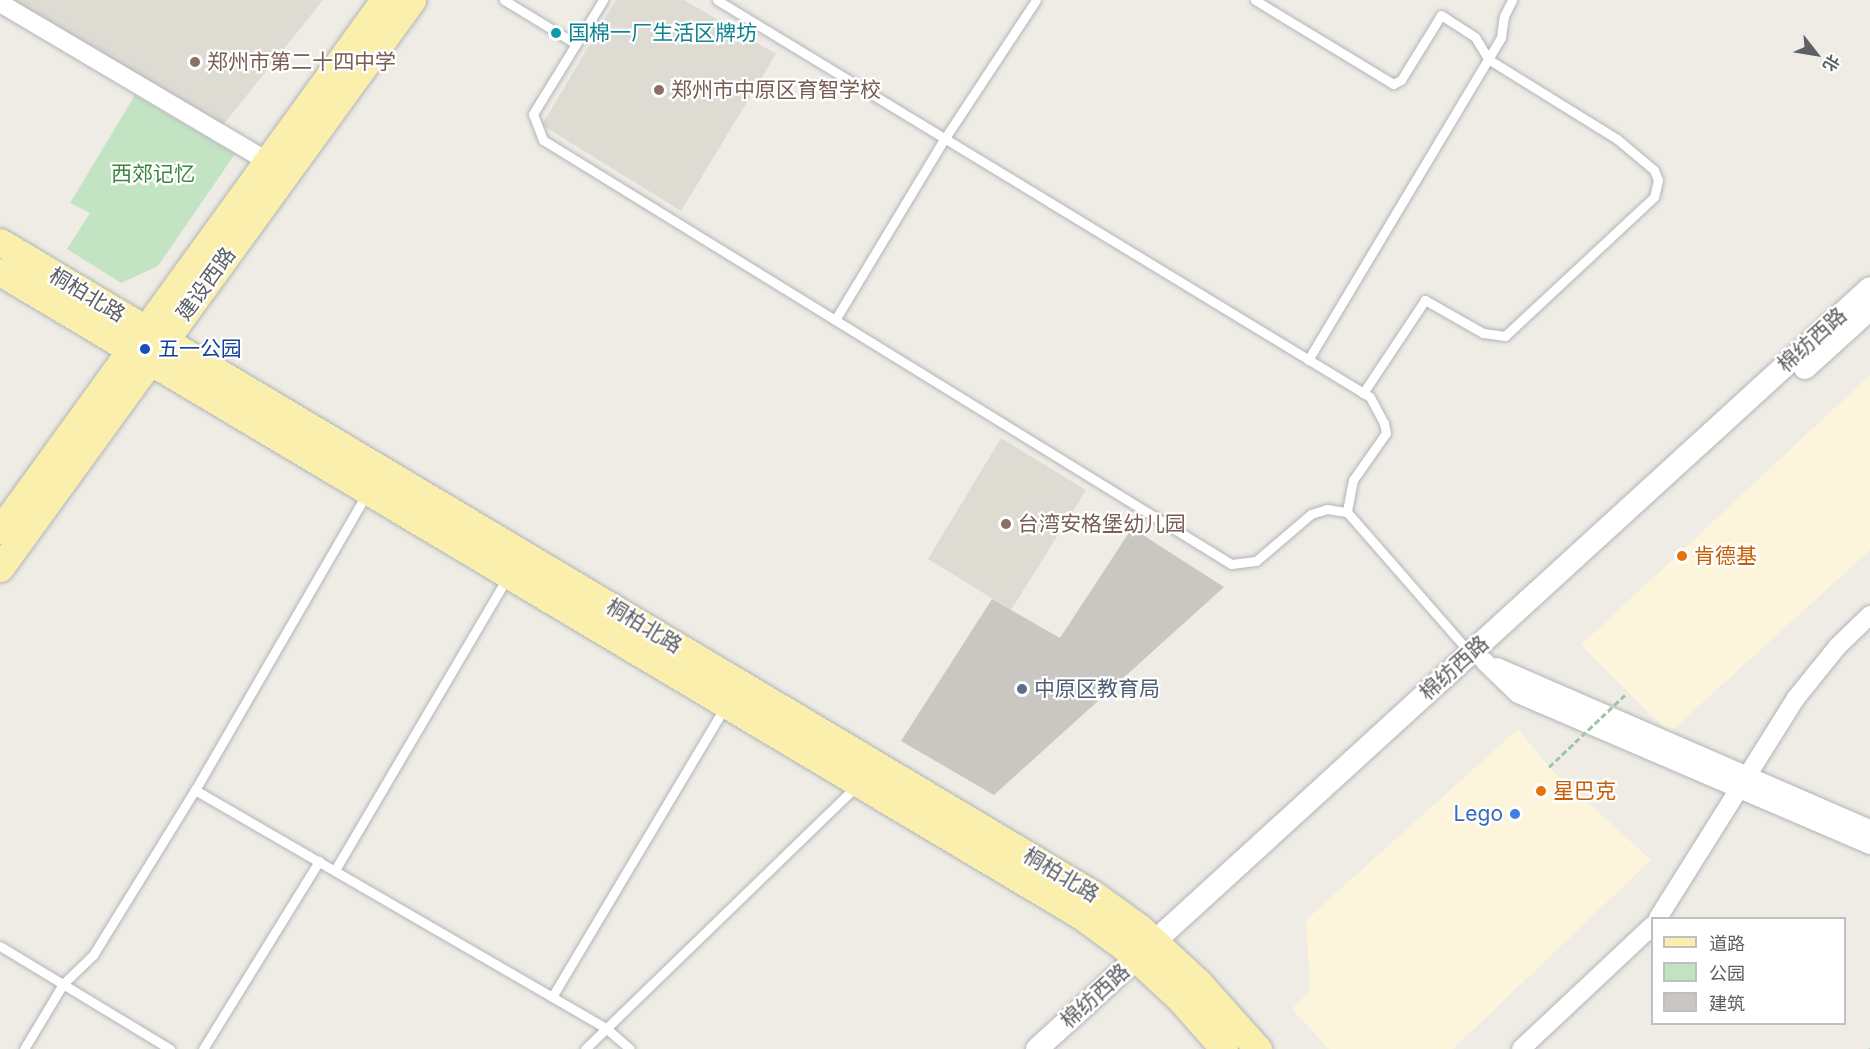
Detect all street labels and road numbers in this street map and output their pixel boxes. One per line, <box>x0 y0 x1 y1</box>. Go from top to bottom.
street label: 建设西路 <box>171 243 241 325</box>
street label: 桐柏北路 <box>45 263 129 327</box>
street label: 棉纺西路 <box>1772 303 1852 377</box>
street label: 桐柏北路 <box>602 594 686 658</box>
street label: 棉纺西路 <box>1414 631 1494 705</box>
street label: 桐柏北路 <box>1019 843 1103 907</box>
street label: 棉纺西路 <box>1055 959 1135 1033</box>

